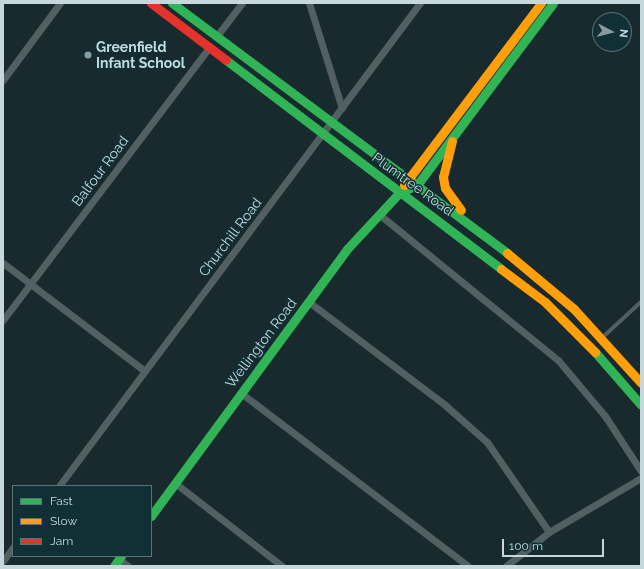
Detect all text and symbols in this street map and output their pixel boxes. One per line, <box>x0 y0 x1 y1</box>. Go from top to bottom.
north arrow <box>592 12 632 52</box>
text: N <box>616 28 630 38</box>
place label: Greenfield Infant School <box>96 39 185 72</box>
marker: Greenfield Infant School <box>83 50 93 60</box>
street label: Balfour Road <box>68 132 132 210</box>
street label: Plumtree Road <box>369 149 457 219</box>
street label: Churchill Road <box>195 194 265 280</box>
street label: Wellington Road <box>222 295 300 391</box>
legend <box>12 485 152 557</box>
text: Fast <box>50 494 73 508</box>
text: Slow <box>50 514 77 528</box>
scale bar <box>504 531 606 557</box>
text: Jam <box>50 534 73 548</box>
text: 100 m <box>509 539 543 553</box>

